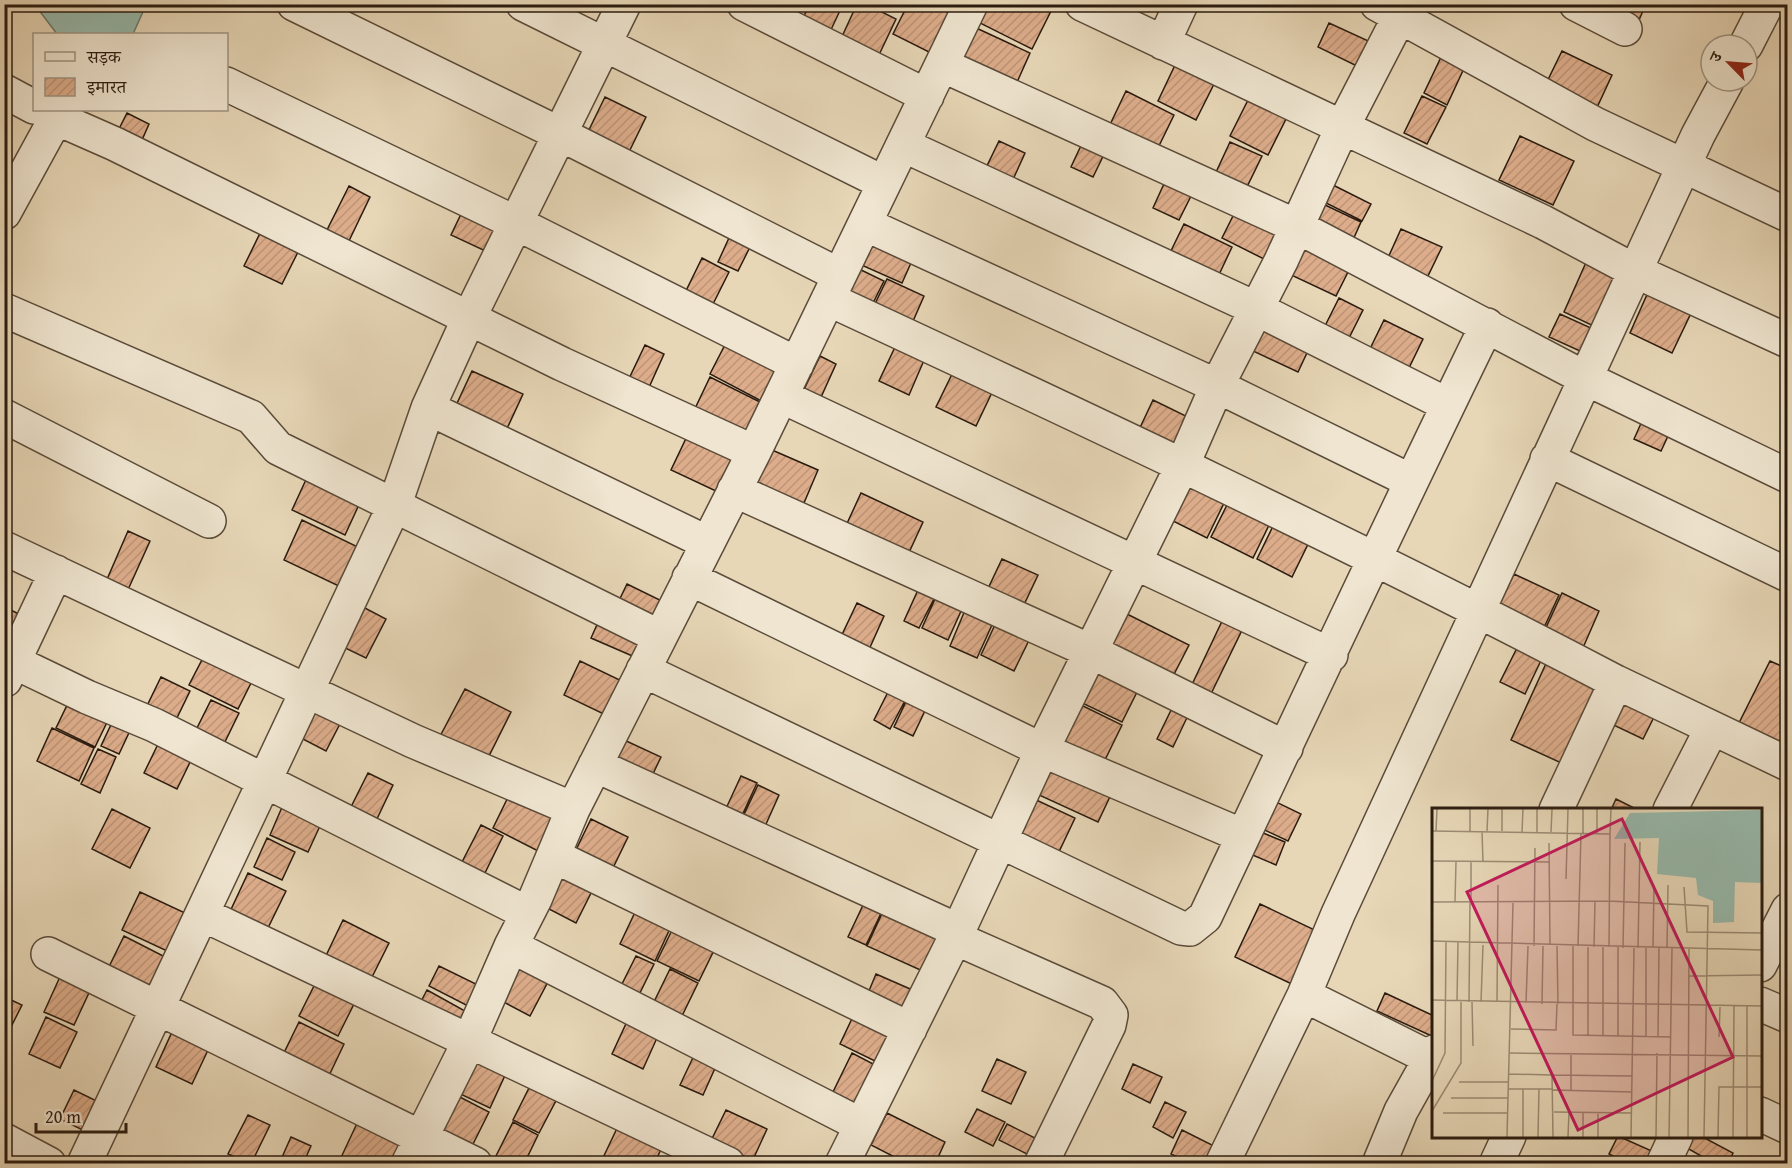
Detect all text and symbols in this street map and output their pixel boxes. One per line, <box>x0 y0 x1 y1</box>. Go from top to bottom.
legend <box>33 33 228 111</box>
north arrow <box>1699 33 1759 93</box>
text: सड़क <box>86 43 122 70</box>
text: उ <box>1702 46 1729 66</box>
text: इमारत <box>86 73 127 100</box>
inset map <box>1432 808 1762 1138</box>
scale bar <box>36 1096 126 1134</box>
text: 20 m <box>45 1103 81 1130</box>

